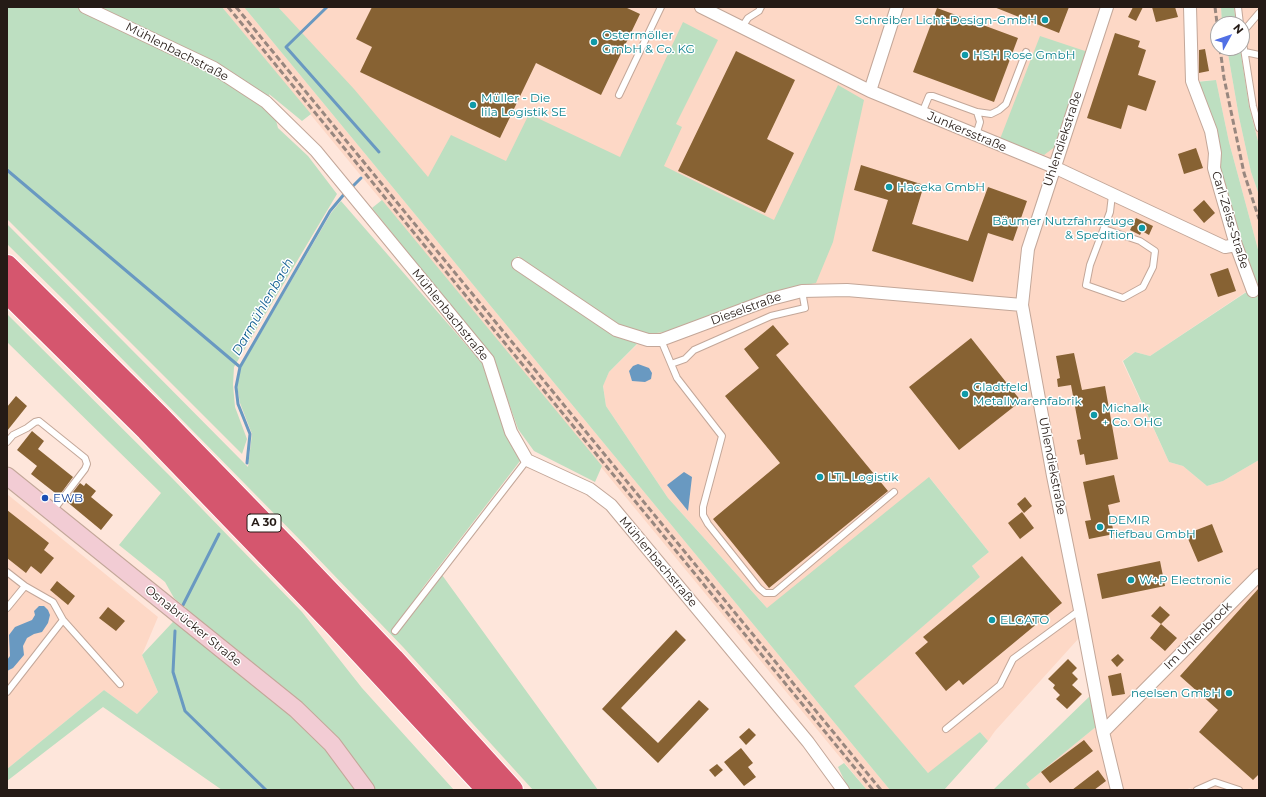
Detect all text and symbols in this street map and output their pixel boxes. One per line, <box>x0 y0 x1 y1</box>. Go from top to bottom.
place label: Schreiber Licht-Design-GmbH <box>855 13 1037 27</box>
marker: Schreiber Licht-Design-GmbH <box>1040 15 1050 25</box>
north arrow <box>1210 16 1250 56</box>
street label: Mühlenbachstraße <box>123 20 231 84</box>
text: N <box>1230 21 1247 37</box>
place label: Ostermöller GmbH & Co. KG <box>602 28 695 56</box>
marker: Ostermöller GmbH & Co. KG <box>589 37 599 47</box>
place label: HSH Rose GmbH <box>973 48 1075 62</box>
marker: HSH Rose GmbH <box>960 50 970 60</box>
street label: Uhlendiekstraße <box>1041 90 1085 188</box>
place label: Müller - Die lila Logistik SE <box>481 91 567 119</box>
marker: Müller - Die lila Logistik SE <box>468 100 478 110</box>
street label: Junkersstraße <box>925 109 1009 155</box>
street label: Carl-Zeiss-Straße <box>1208 170 1252 270</box>
place label: Haceka GmbH <box>897 180 985 194</box>
marker: Haceka GmbH <box>884 182 894 192</box>
place label: Bäumer Nutzfahrzeuge & Spedition <box>992 214 1134 242</box>
marker: Bäumer Nutzfahrzeuge & Spedition <box>1137 223 1147 233</box>
water label: Darmühlenbach <box>229 256 297 358</box>
street label: Mühlenbachstraße <box>409 266 491 364</box>
street label: Dieselstraße <box>709 290 783 328</box>
place label: Gladtfeld Metallwarenfabrik <box>973 380 1082 408</box>
marker: Gladtfeld Metallwarenfabrik <box>960 389 970 399</box>
place label: Michalk + Co. OHG <box>1102 401 1162 429</box>
marker: Michalk + Co. OHG <box>1089 410 1099 420</box>
street label: Uhlendiekstraße <box>1035 416 1069 516</box>
place label: LTL Logistik <box>828 470 898 484</box>
marker: LTL Logistik <box>815 472 825 482</box>
place label: EWB <box>53 491 83 505</box>
marker: EWB <box>40 493 50 503</box>
place label: DEMIR Tiefbau GmbH <box>1108 513 1196 541</box>
road number: A 30 <box>247 514 281 532</box>
street label: Mühlenbachstraße <box>616 514 700 610</box>
marker: DEMIR Tiefbau GmbH <box>1095 522 1105 532</box>
place label: W+P Electronic <box>1139 573 1231 587</box>
marker: W+P Electronic <box>1126 575 1136 585</box>
street label: Osnabrücker Straße <box>142 583 244 669</box>
street label: Im Uhlenbrock <box>1161 599 1235 673</box>
place label: ELGATO <box>1000 613 1049 627</box>
marker: ELGATO <box>987 615 997 625</box>
place label: neelsen GmbH <box>1131 686 1221 700</box>
marker: neelsen GmbH <box>1224 688 1234 698</box>

